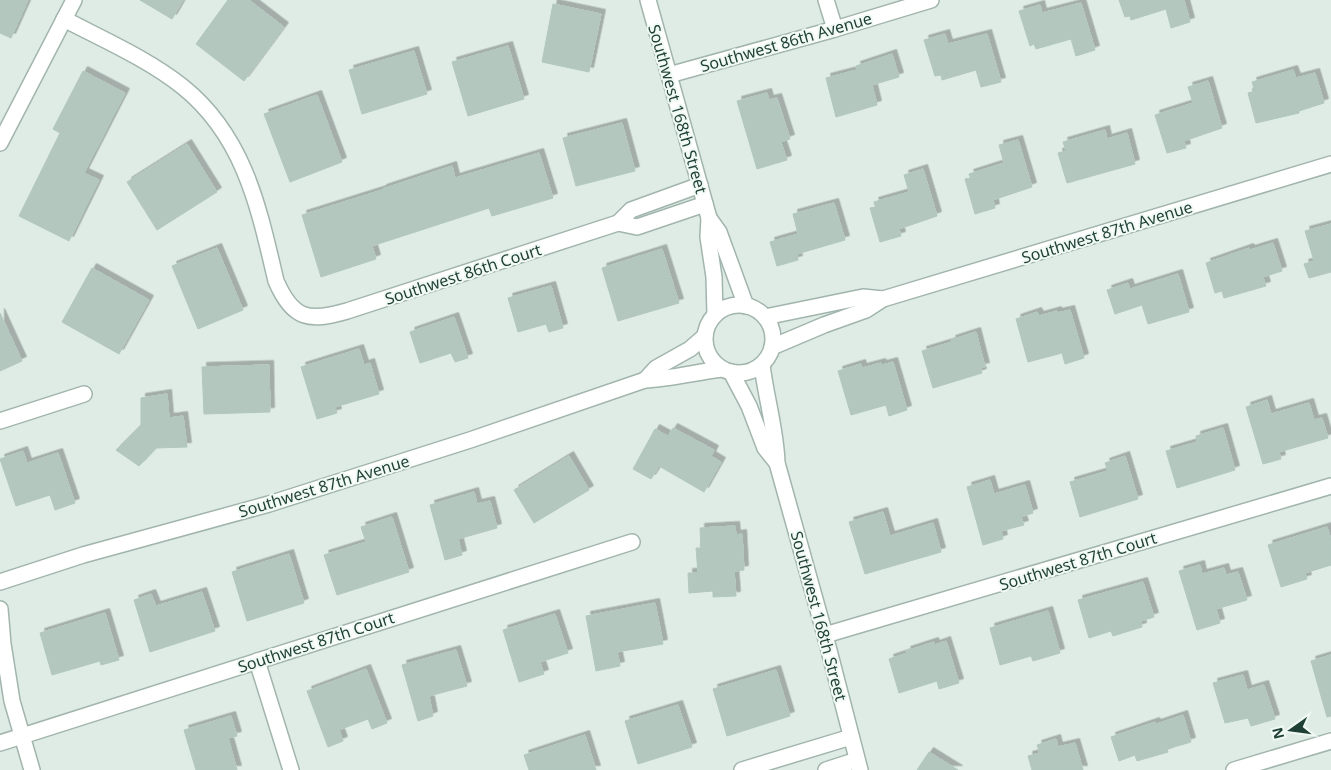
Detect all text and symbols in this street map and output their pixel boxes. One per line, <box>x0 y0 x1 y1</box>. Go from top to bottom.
street label: Southwest 86th Avenue <box>698 7 874 77</box>
street label: Southwest 168th Street <box>643 22 713 196</box>
street label: Southwest 87th Avenue <box>1019 196 1195 268</box>
street label: Southwest 86th Court <box>382 238 544 310</box>
street label: Southwest 87th Avenue <box>236 450 412 522</box>
street label: Southwest 87th Court <box>997 527 1160 595</box>
street label: Southwest 168th Street <box>786 529 852 704</box>
street label: Southwest 87th Court <box>235 606 397 678</box>
north arrow <box>1266 705 1316 755</box>
text: N <box>1267 725 1288 741</box>

